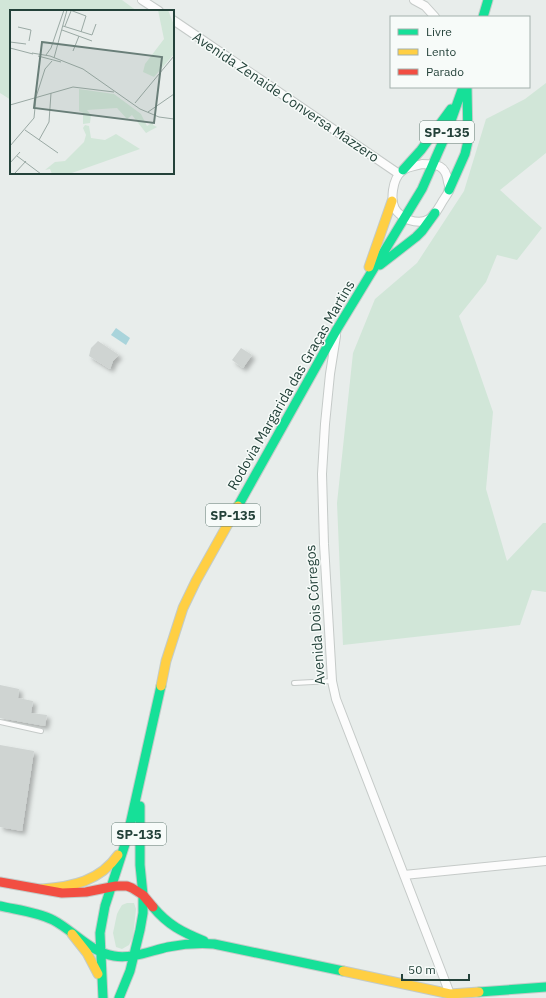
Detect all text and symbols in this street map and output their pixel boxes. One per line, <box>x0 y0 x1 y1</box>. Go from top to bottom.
inset map <box>10 10 174 174</box>
legend <box>390 16 530 88</box>
text: Livre <box>426 24 452 39</box>
street label: Avenida Zenaide Conversa Mazzero <box>189 28 383 166</box>
text: Lento <box>426 44 456 59</box>
text: Parado <box>426 64 464 79</box>
road number: SP-135 <box>420 121 474 143</box>
street label: Rodovia Margarida das Graças Martins <box>223 277 359 493</box>
road number: SP-135 <box>206 504 260 526</box>
street label: Avenida Dois Córregos <box>301 544 329 686</box>
road number: SP-135 <box>112 823 166 845</box>
scale bar <box>402 956 469 982</box>
text: 50 m <box>408 962 436 977</box>

